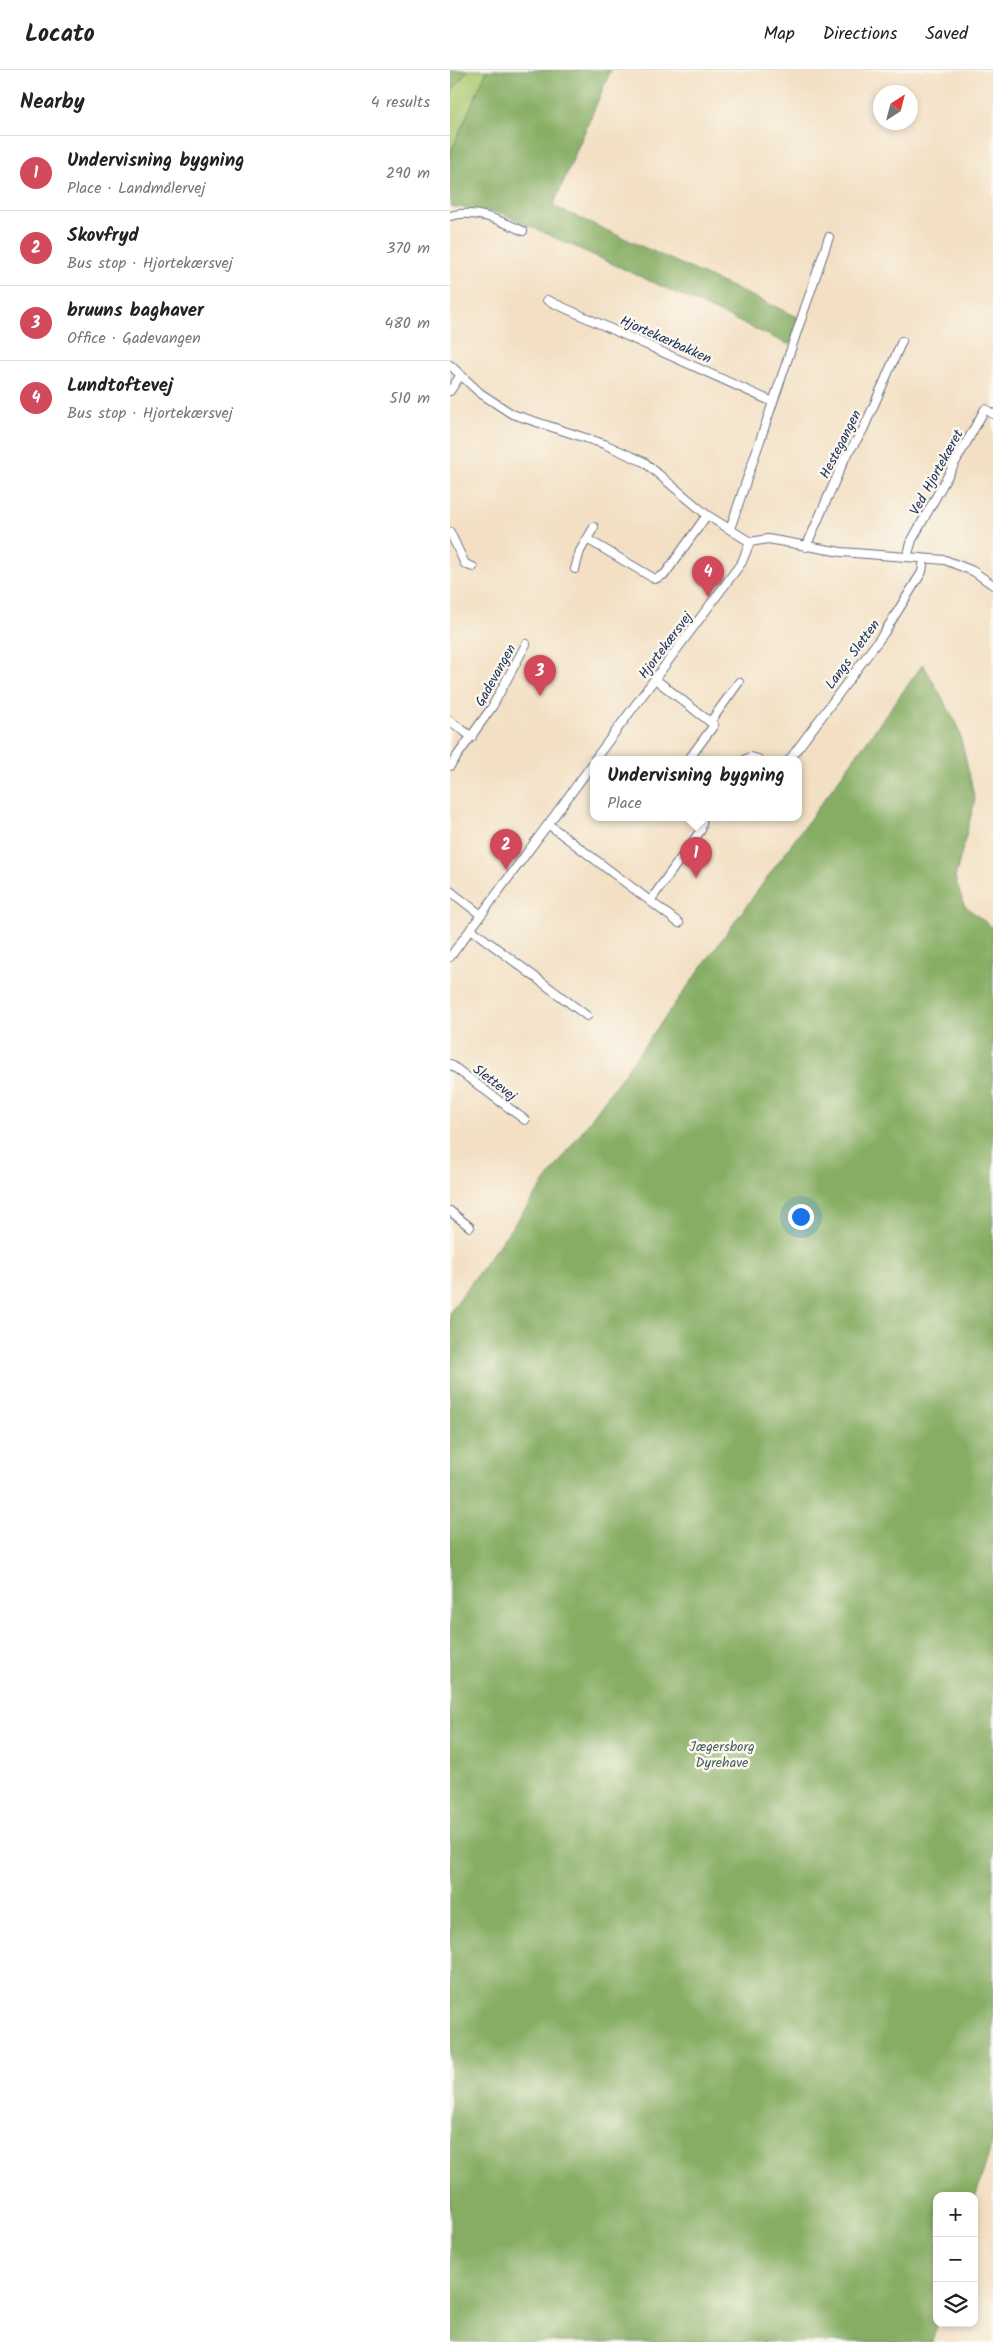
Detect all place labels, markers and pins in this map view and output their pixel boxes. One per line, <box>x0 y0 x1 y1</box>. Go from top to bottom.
pin: 4 <box>692 556 724 597</box>
pin: 3 <box>524 655 556 696</box>
pin: 2 <box>490 829 522 870</box>
pin: 1 <box>680 837 712 878</box>

